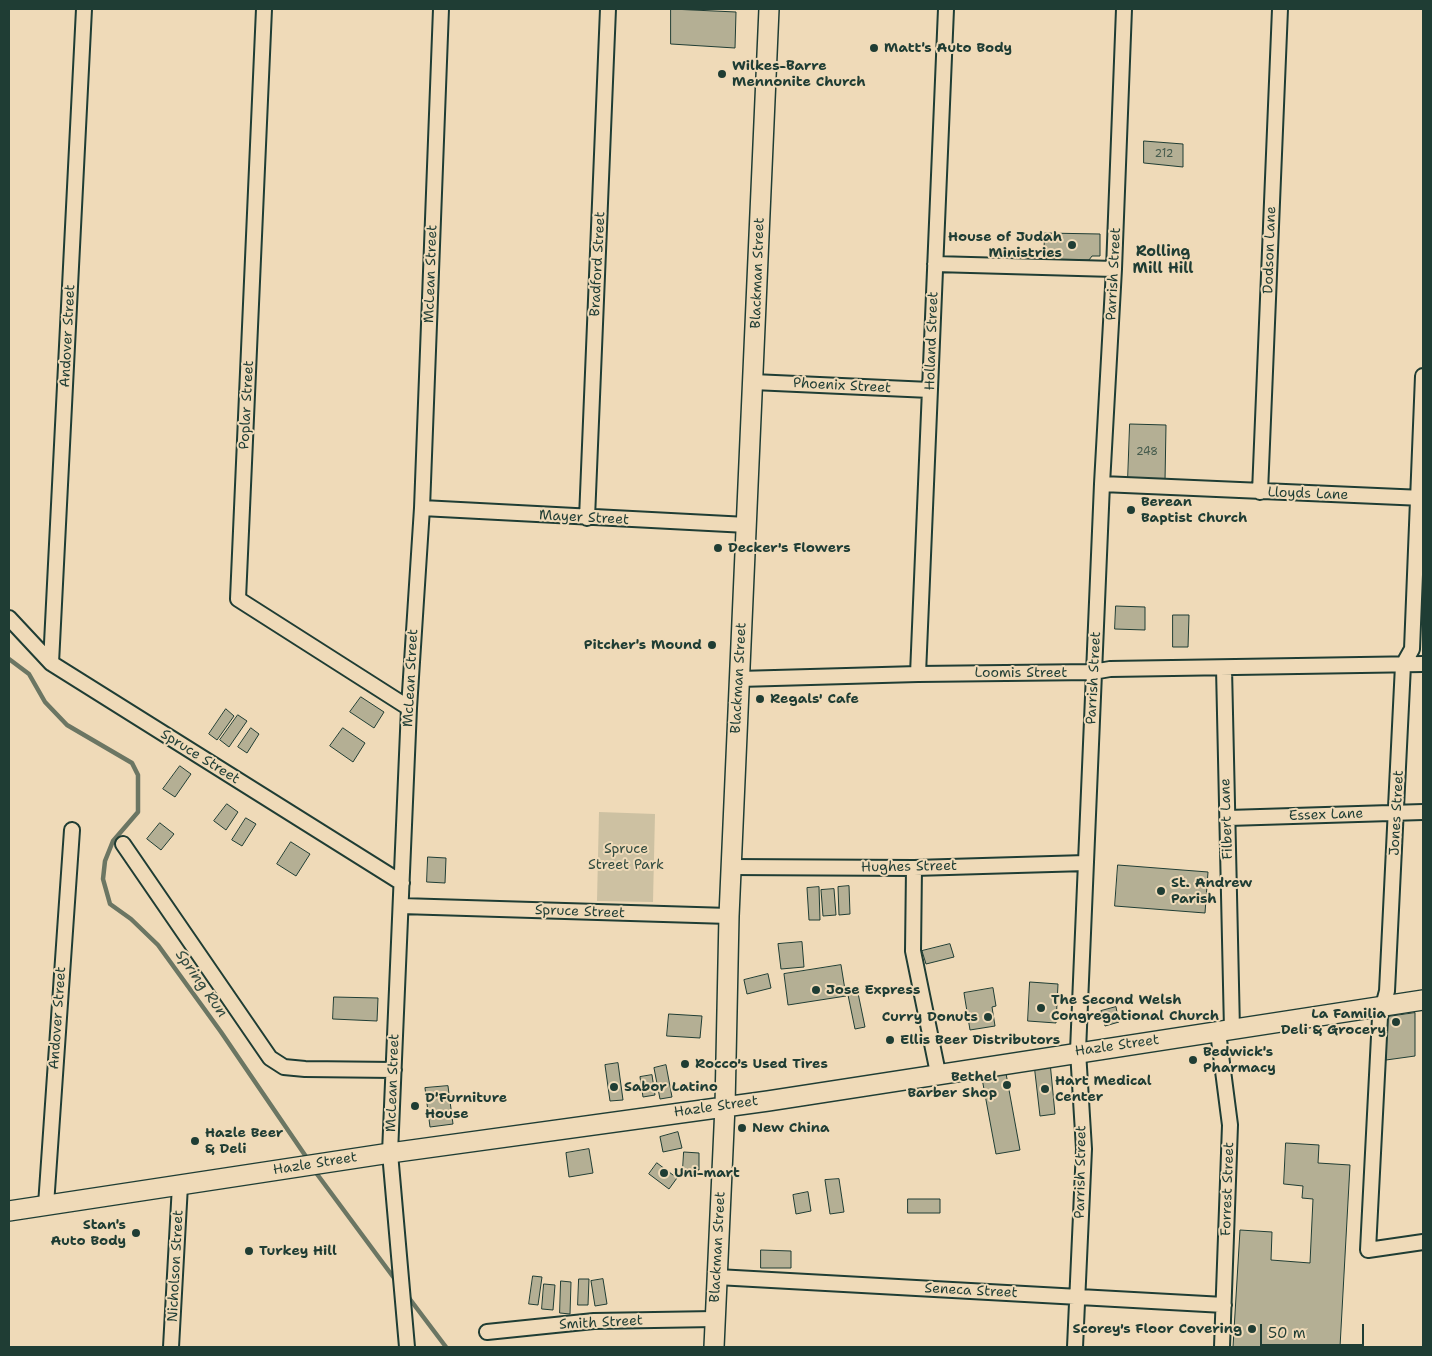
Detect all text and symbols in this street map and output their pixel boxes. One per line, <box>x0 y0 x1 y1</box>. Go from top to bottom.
place label: Matt's Auto Body <box>884 40 1012 56</box>
marker: Matt's Auto Body <box>868 42 880 54</box>
place label: Wilkes-Barre Mennonite Church <box>732 58 866 90</box>
marker: Wilkes-Barre Mennonite Church <box>716 68 728 80</box>
house number: 212 <box>1155 147 1173 161</box>
street label: Dodson Lane <box>1260 206 1280 294</box>
street label: Bradford Street <box>587 211 609 317</box>
street label: Blackman Street <box>748 217 768 329</box>
street label: McLean Street <box>421 225 441 323</box>
street label: Parrish Street <box>1103 227 1125 321</box>
place label: House of Judah Ministries <box>948 229 1062 262</box>
marker: House of Judah Ministries <box>1066 239 1078 251</box>
district label: Rolling Mill Hill <box>1133 243 1193 278</box>
street label: Andover Street <box>57 284 79 388</box>
street label: Holland Street <box>922 291 942 391</box>
street label: Poplar Street <box>236 360 258 450</box>
street label: Phoenix Street <box>792 375 892 397</box>
house number: 248 <box>1136 445 1158 459</box>
street label: Lloyds Lane <box>1267 484 1349 504</box>
place label: Berean Baptist Church <box>1141 494 1247 526</box>
marker: Berean Baptist Church <box>1125 504 1137 516</box>
street label: Mayer Street <box>539 507 629 529</box>
place label: Decker's Flowers <box>728 540 851 556</box>
marker: Decker's Flowers <box>712 542 724 554</box>
street label: Blackman Street <box>728 622 750 734</box>
street label: McLean Street <box>400 628 422 728</box>
street label: Parrish Street <box>1083 631 1105 725</box>
place label: Pitcher's Mound <box>584 637 702 653</box>
marker: Pitcher's Mound <box>706 639 718 651</box>
street label: Loomis Street <box>975 665 1067 681</box>
place label: Regals' Cafe <box>770 691 859 707</box>
marker: Regals' Cafe <box>754 693 766 705</box>
street label: Spruce Street <box>157 726 243 788</box>
street label: Jones Street <box>1386 770 1408 856</box>
street label: Filbert Lane <box>1217 778 1237 860</box>
street label: Essex Lane <box>1288 805 1364 825</box>
park label: Spruce Street Park <box>588 841 664 874</box>
street label: Hughes Street <box>861 858 957 876</box>
place label: St. Andrew Parish <box>1171 875 1252 908</box>
marker: St. Andrew Parish <box>1155 885 1167 897</box>
street label: Spruce Street <box>535 902 625 922</box>
water label: Spring Run <box>171 947 231 1021</box>
street label: Andover Street <box>46 966 70 1070</box>
place label: Jose Express <box>826 982 920 998</box>
marker: Jose Express <box>810 984 822 996</box>
place label: The Second Welsh Congregational Church <box>1051 992 1219 1024</box>
marker: The Second Welsh Congregational Church <box>1035 1002 1047 1014</box>
place label: La Familia Deli & Grocery <box>1281 1006 1386 1038</box>
place label: Curry Donuts <box>882 1009 978 1025</box>
marker: Curry Donuts <box>982 1011 994 1023</box>
marker: La Familia Deli & Grocery <box>1390 1016 1402 1028</box>
place label: Ellis Beer Distributors <box>900 1032 1060 1048</box>
street label: Hazle Street <box>1074 1032 1160 1060</box>
street label: McLean Street <box>383 1034 403 1132</box>
marker: Ellis Beer Distributors <box>884 1034 896 1046</box>
place label: Bedwick's Pharmacy <box>1203 1044 1276 1076</box>
marker: Bedwick's Pharmacy <box>1187 1054 1199 1066</box>
place label: Rocco's Used Tires <box>695 1056 828 1072</box>
marker: Rocco's Used Tires <box>679 1058 691 1070</box>
place label: Bethel Barber Shop <box>908 1069 997 1102</box>
place label: Hart Medical Center <box>1055 1073 1152 1106</box>
place label: Sabor Latino <box>624 1079 718 1095</box>
marker: Bethel Barber Shop <box>1001 1079 1013 1091</box>
marker: Sabor Latino <box>608 1081 620 1093</box>
marker: Hart Medical Center <box>1039 1083 1051 1095</box>
place label: D'Furniture House <box>425 1090 507 1122</box>
street label: Hazle Street <box>673 1093 759 1121</box>
marker: D'Furniture House <box>409 1100 421 1112</box>
place label: New China <box>752 1120 830 1136</box>
marker: New China <box>736 1122 748 1134</box>
place label: Hazle Beer & Deli <box>205 1125 283 1158</box>
street label: Parrish Street <box>1072 1125 1090 1219</box>
marker: Hazle Beer & Deli <box>189 1135 201 1147</box>
street label: Forrest Street <box>1218 1142 1238 1236</box>
street label: Hazle Street <box>272 1149 358 1179</box>
place label: Uni-mart <box>674 1165 740 1181</box>
marker: Uni-mart <box>658 1167 670 1179</box>
street label: Blackman Street <box>707 1191 729 1303</box>
street label: Nicholson Street <box>165 1210 187 1322</box>
place label: Stan's Auto Body <box>50 1217 126 1250</box>
marker: Stan's Auto Body <box>130 1227 142 1239</box>
place label: Turkey Hill <box>259 1243 337 1259</box>
marker: Turkey Hill <box>243 1245 255 1257</box>
street label: Seneca Street <box>924 1280 1018 1302</box>
street label: Smith Street <box>559 1312 643 1334</box>
scale bar <box>1262 1314 1366 1346</box>
place label: Scorey's Floor Covering <box>1072 1321 1242 1337</box>
marker: Scorey's Floor Covering <box>1246 1323 1258 1335</box>
text: 50 m <box>1268 1323 1306 1343</box>

